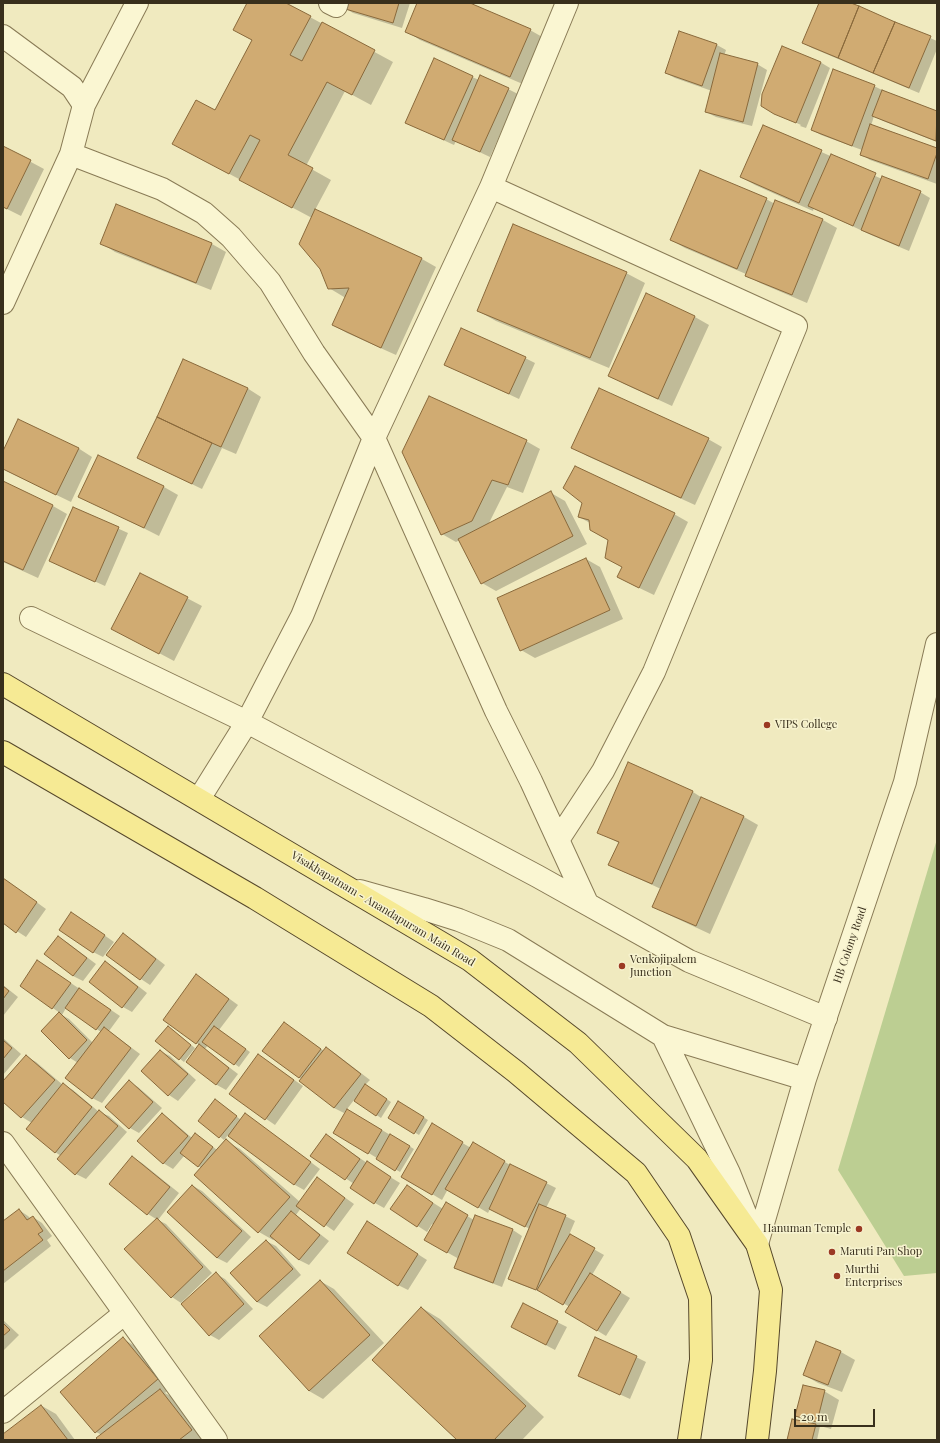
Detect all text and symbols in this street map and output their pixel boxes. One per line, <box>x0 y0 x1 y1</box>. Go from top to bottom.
place label: VIPS College <box>775 718 837 732</box>
marker: VIPS College <box>762 720 772 730</box>
street label: Visakhapatnam - Anandapuram Main Road <box>289 849 477 969</box>
street label: HB Colony Road <box>831 905 869 985</box>
place label: Venkojipalem Junction <box>630 953 697 979</box>
marker: Venkojipalem Junction <box>617 961 627 971</box>
place label: Hanuman Temple <box>763 1222 851 1236</box>
marker: Hanuman Temple <box>854 1224 864 1234</box>
place label: Maruti Pan Shop <box>840 1245 922 1259</box>
marker: Maruti Pan Shop <box>827 1247 837 1257</box>
place label: Murthi Enterprises <box>845 1263 903 1289</box>
marker: Murthi Enterprises <box>832 1271 842 1281</box>
scale bar <box>796 1401 877 1427</box>
text: 20 m <box>801 1408 828 1424</box>

